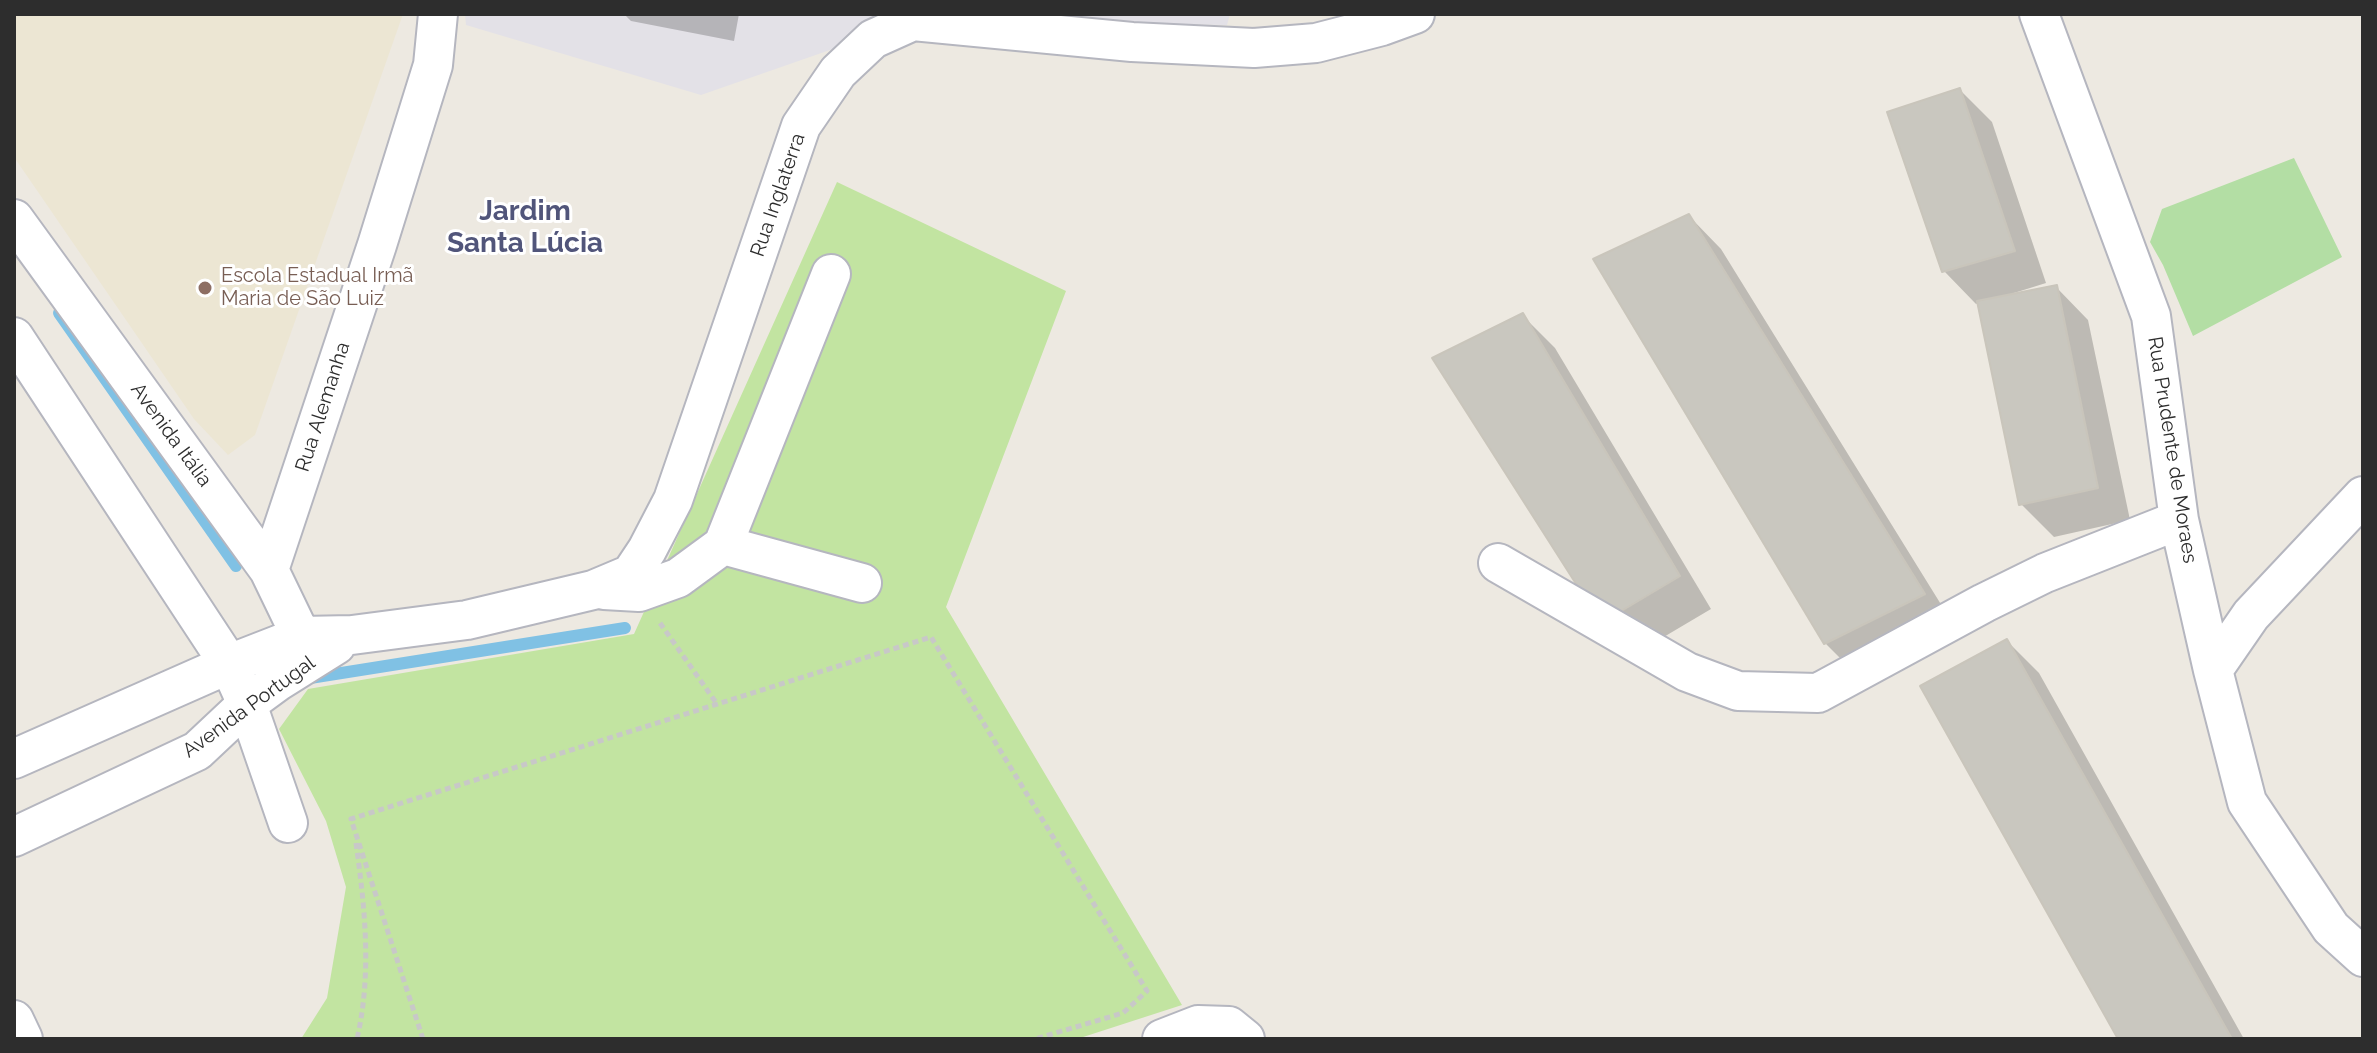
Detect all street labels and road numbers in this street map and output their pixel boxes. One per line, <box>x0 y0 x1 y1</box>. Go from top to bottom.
street label: Rua Inglaterra <box>746 130 810 260</box>
street label: Rua Prudente de Moraes <box>2142 335 2202 565</box>
street label: Rua Alemanha <box>291 339 355 475</box>
street label: Avenida Itália <box>125 378 217 492</box>
street label: Avenida Portugal <box>178 651 320 763</box>

